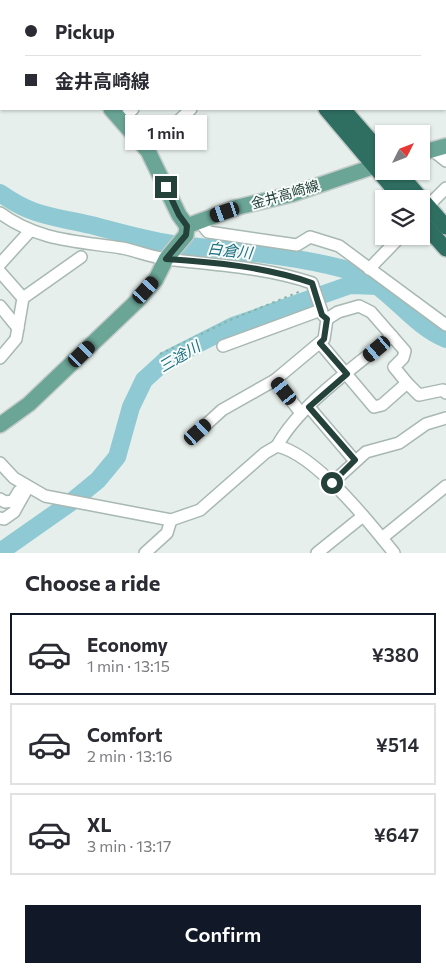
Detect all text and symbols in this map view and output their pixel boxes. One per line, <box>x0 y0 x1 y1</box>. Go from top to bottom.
text: Pickup <box>55 20 115 43</box>
text: 金井高崎線 <box>55 69 150 92</box>
callout: 1 min <box>125 114 207 150</box>
text: 1 min <box>147 123 185 142</box>
north arrow <box>375 125 430 180</box>
map controls <box>375 125 430 245</box>
route end <box>155 176 177 198</box>
street label: 金井高崎線 <box>249 176 321 212</box>
button: layers <box>375 190 430 245</box>
car <box>208 200 241 224</box>
water label: 白倉川 <box>207 239 255 262</box>
car <box>130 274 161 306</box>
car <box>360 334 393 364</box>
water label: 三途川 <box>155 336 205 375</box>
car <box>65 338 98 370</box>
car <box>268 375 299 407</box>
car <box>181 416 214 448</box>
route start <box>321 472 343 494</box>
text: Choose a ride <box>25 569 160 596</box>
icon: car <box>27 632 72 677</box>
text: Economy <box>87 633 168 656</box>
text: ¥380 <box>372 643 419 666</box>
text: 1 min · 13:15 <box>87 656 170 675</box>
icon: car <box>27 722 72 767</box>
text: Comfort <box>87 723 163 746</box>
text: ¥514 <box>376 733 419 756</box>
text: 2 min · 13:16 <box>87 746 172 765</box>
icon: car <box>27 812 72 857</box>
text: XL <box>87 813 112 836</box>
text: ¥647 <box>374 823 419 846</box>
text: 3 min · 13:17 <box>87 836 171 855</box>
button: Confirm <box>25 905 421 963</box>

